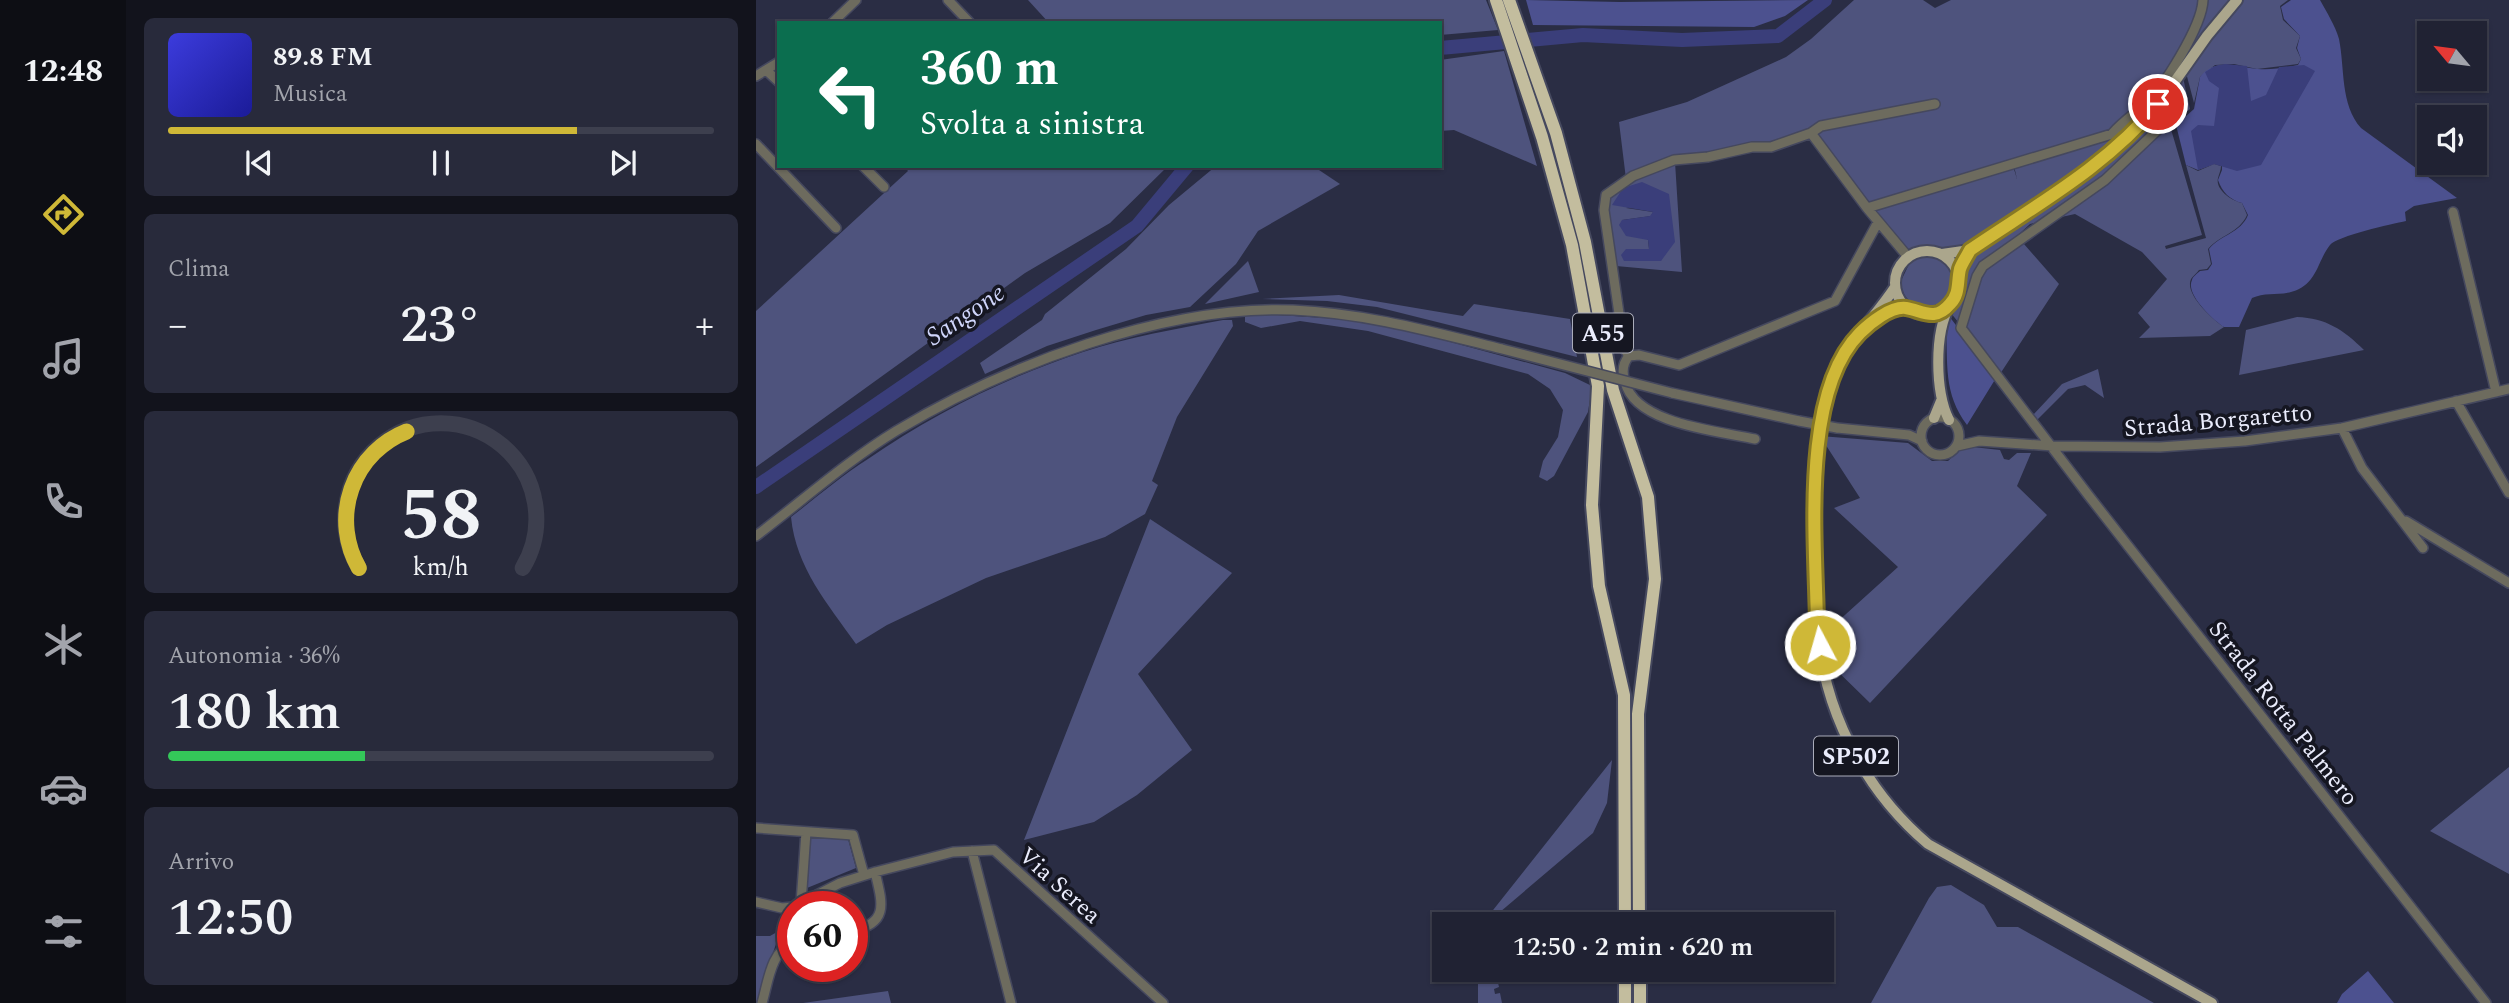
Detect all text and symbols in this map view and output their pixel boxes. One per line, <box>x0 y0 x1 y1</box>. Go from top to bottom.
north arrow <box>2417 21 2487 91</box>
map controls <box>2417 21 2487 175</box>
text: 360 m <box>920 32 1059 107</box>
text: 89.8 FM <box>273 37 373 77</box>
text: 12:48 <box>23 47 103 96</box>
icon: left <box>805 49 896 140</box>
pin <box>2128 74 2188 134</box>
text: Musica <box>273 77 347 112</box>
icon: arrive <box>2139 85 2177 123</box>
text: Svolta a sinistra <box>920 100 1144 149</box>
button: sound <box>2417 105 2487 175</box>
icon: previous <box>240 144 278 182</box>
icon: pause <box>422 144 460 182</box>
icon: next <box>604 144 642 182</box>
icon: directions <box>39 190 88 239</box>
text: Clima <box>168 252 230 287</box>
water label: Sangone <box>918 273 1014 356</box>
text: 23° <box>400 286 482 365</box>
text: − <box>168 297 187 355</box>
text: + <box>695 297 714 355</box>
road number: A55 <box>1573 314 1633 352</box>
icon: music <box>39 334 88 383</box>
street label: Strada Borgaretto <box>2123 395 2314 447</box>
text: 58 <box>400 461 482 572</box>
icon: phone <box>39 477 88 526</box>
text: km/h <box>413 548 469 586</box>
position arrow <box>1783 608 1857 682</box>
street label: Strada Rotta Palmero <box>2199 613 2367 814</box>
icon: climate <box>39 620 88 669</box>
text: Autonomia · 36% <box>168 639 340 674</box>
text: 180 km <box>168 673 341 752</box>
road number: SP502 <box>1814 736 1898 776</box>
icon: car <box>39 764 88 813</box>
street label: Via Serea <box>1010 839 1109 933</box>
text: Arrivo <box>168 845 234 880</box>
text: 12:50 <box>168 879 293 958</box>
speed limit sign: 60 <box>777 891 868 982</box>
icon: filters <box>39 907 88 956</box>
text: 12:50 · 2 min · 620 m <box>1513 927 1753 967</box>

